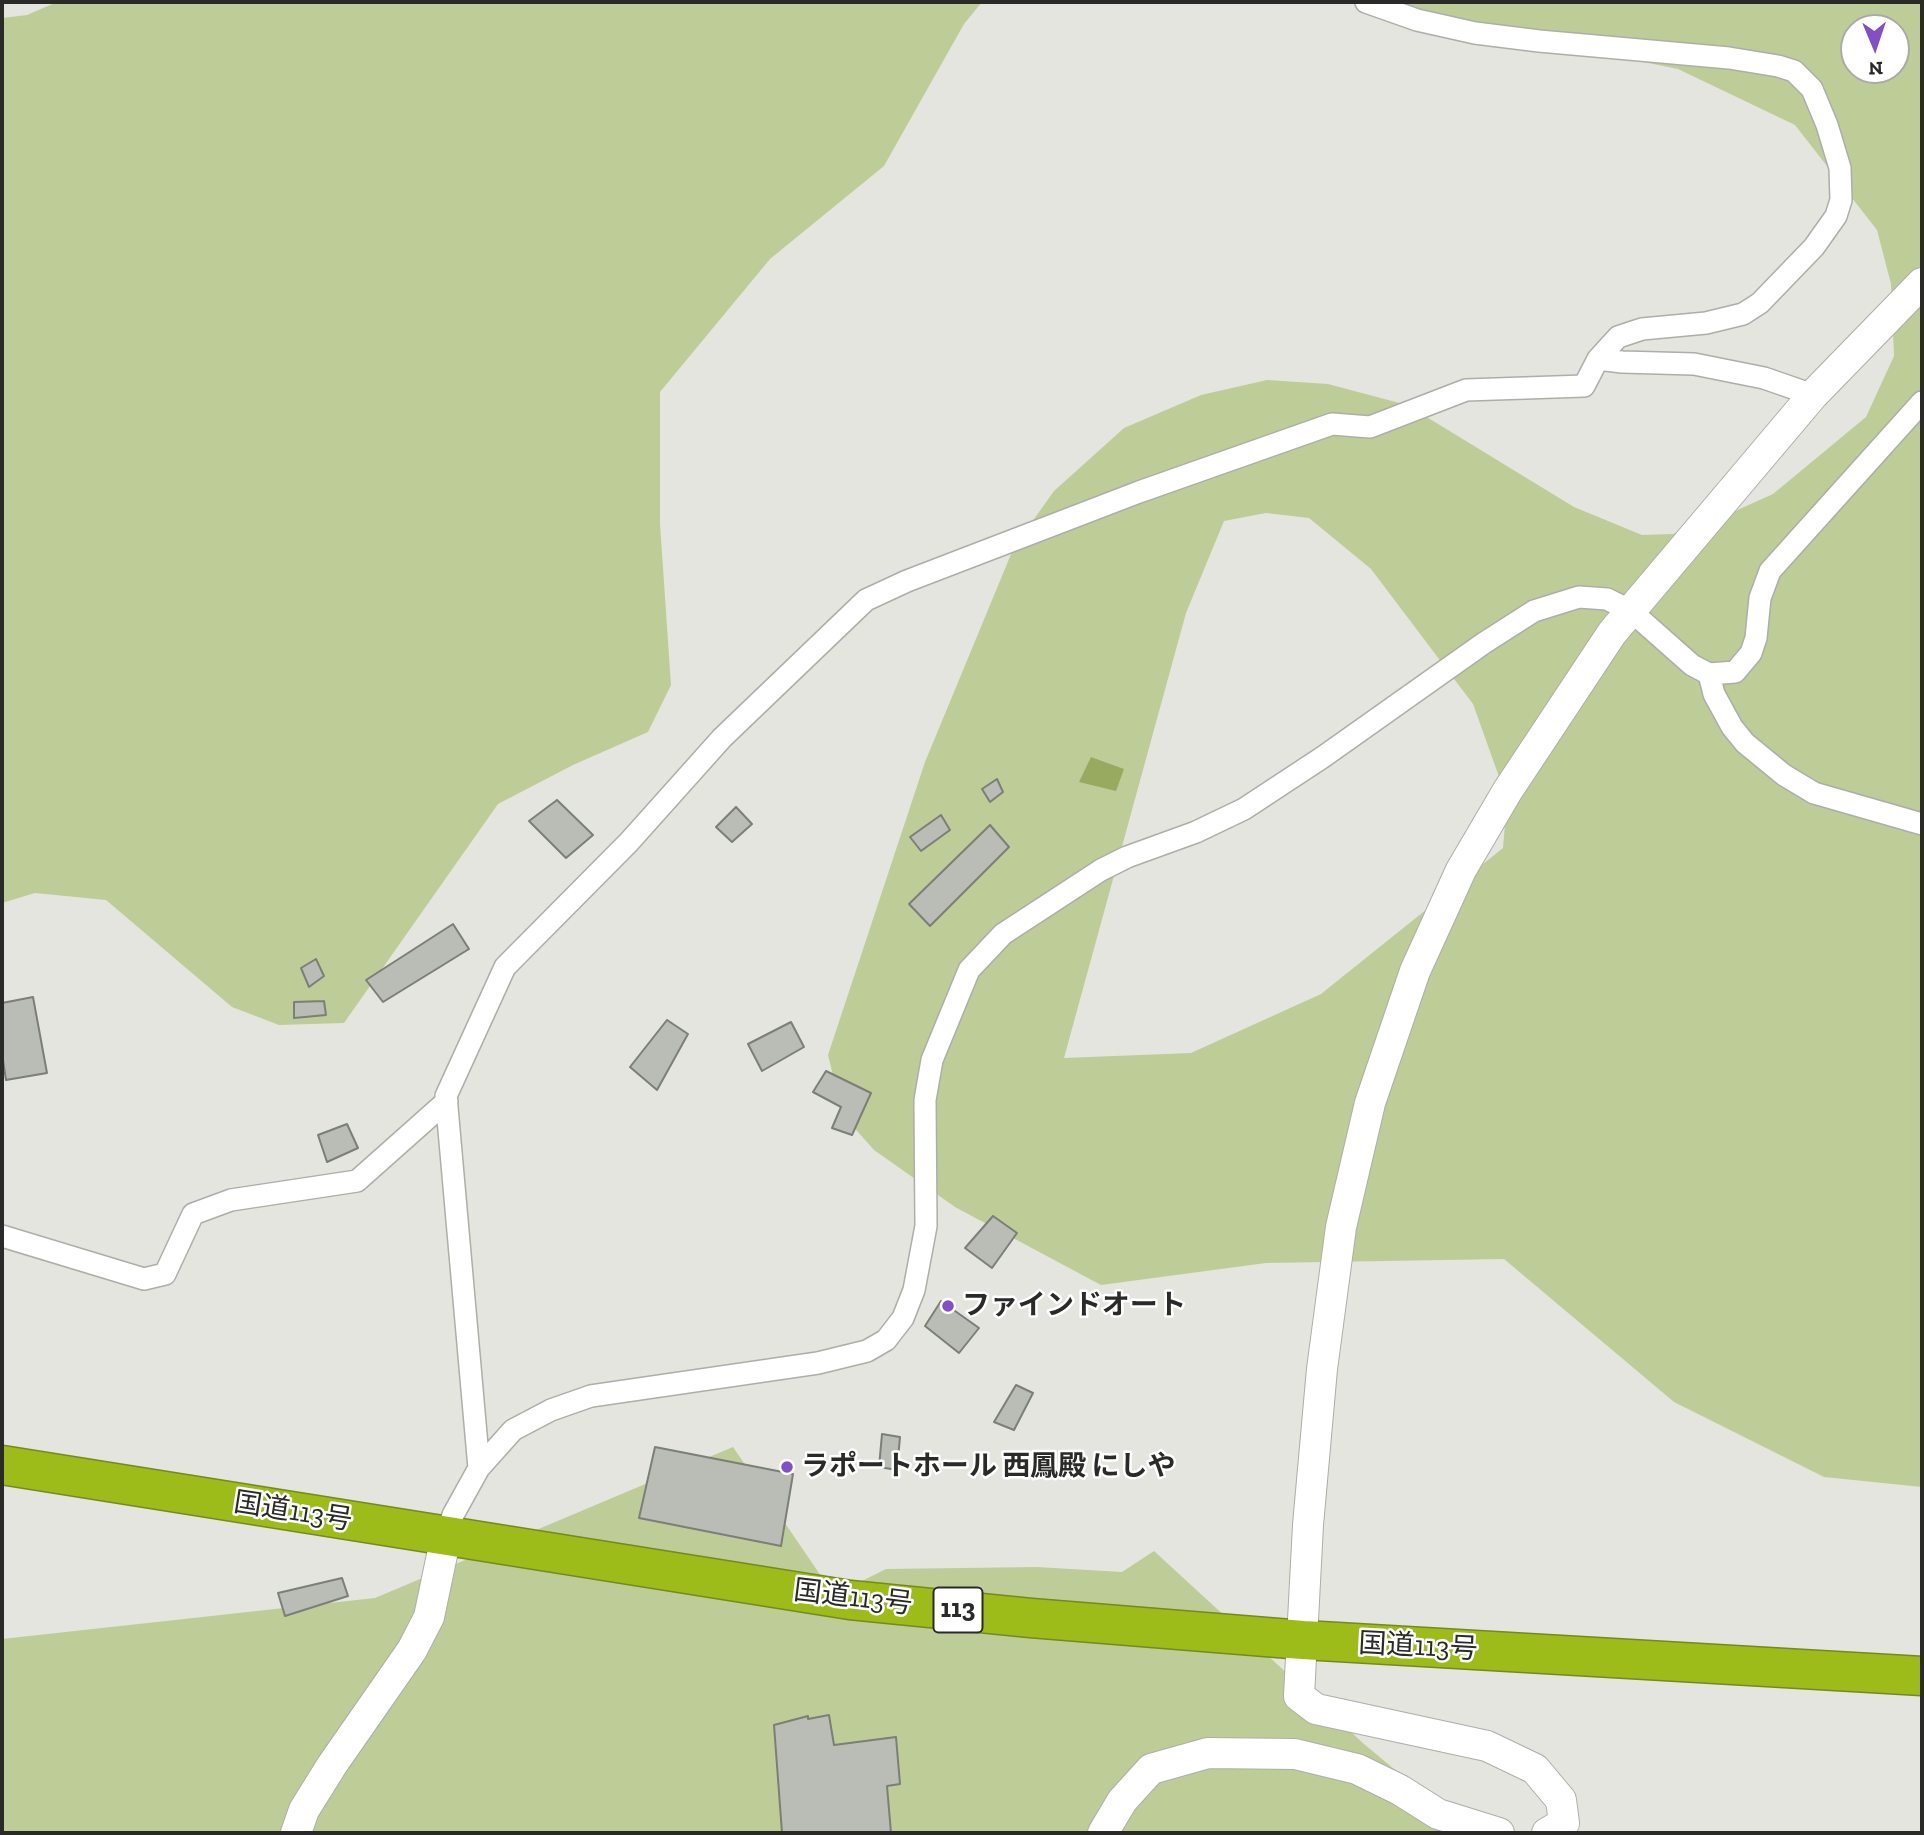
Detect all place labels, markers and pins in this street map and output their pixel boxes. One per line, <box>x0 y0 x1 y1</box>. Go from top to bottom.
place label: ファインドオート <box>962 1289 1186 1323</box>
marker: ファインドオート <box>940 1298 956 1314</box>
place label: ラポートホール 西鳳殿 にしや <box>801 1450 1175 1484</box>
marker: ラポートホール 西鳳殿 にしや <box>779 1459 795 1475</box>

